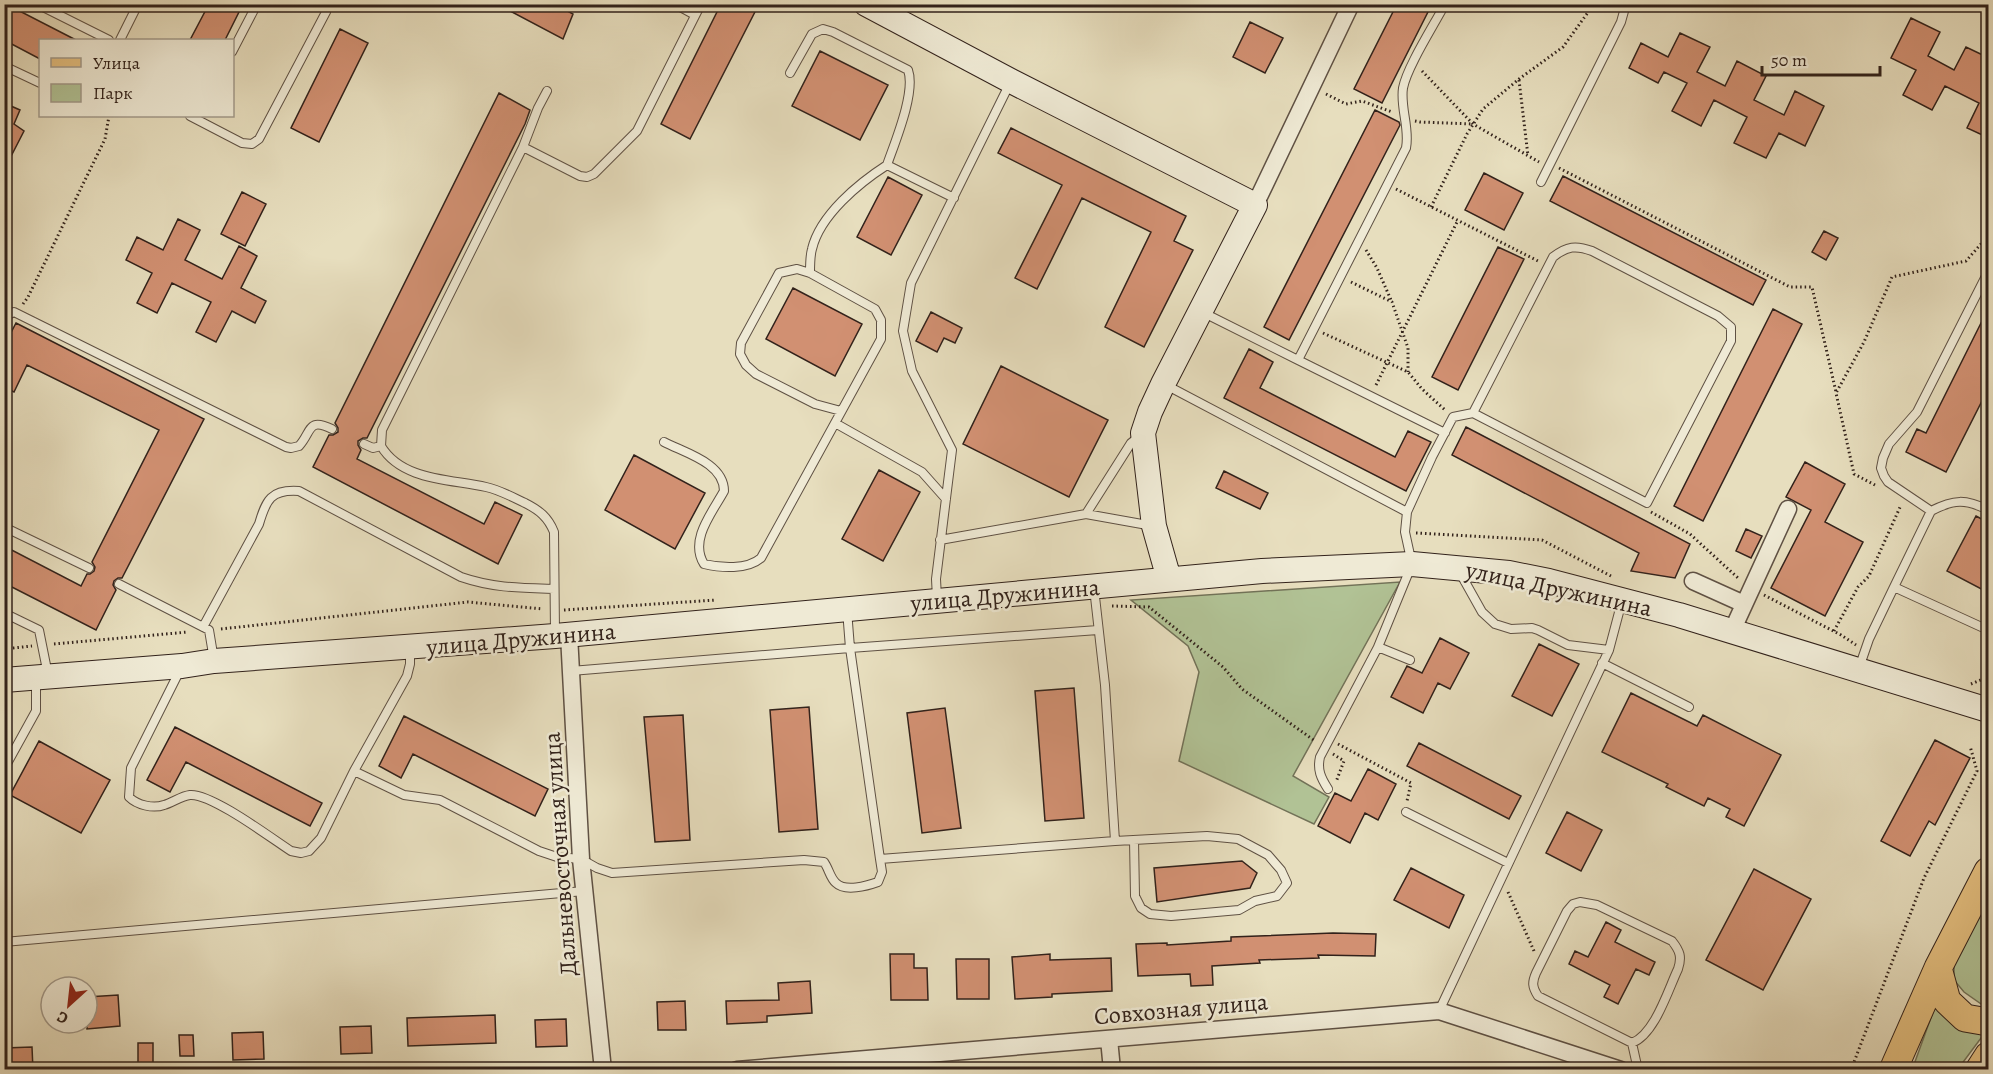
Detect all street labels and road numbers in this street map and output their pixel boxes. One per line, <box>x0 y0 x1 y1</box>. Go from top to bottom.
street label: улица Дружинина <box>1462 553 1655 624</box>
street label: улица Дружинина <box>908 571 1101 619</box>
street label: улица Дружинина <box>424 615 617 663</box>
street label: Дальневосточная улица <box>536 731 584 977</box>
street label: Совхозная улица <box>1093 985 1269 1033</box>

